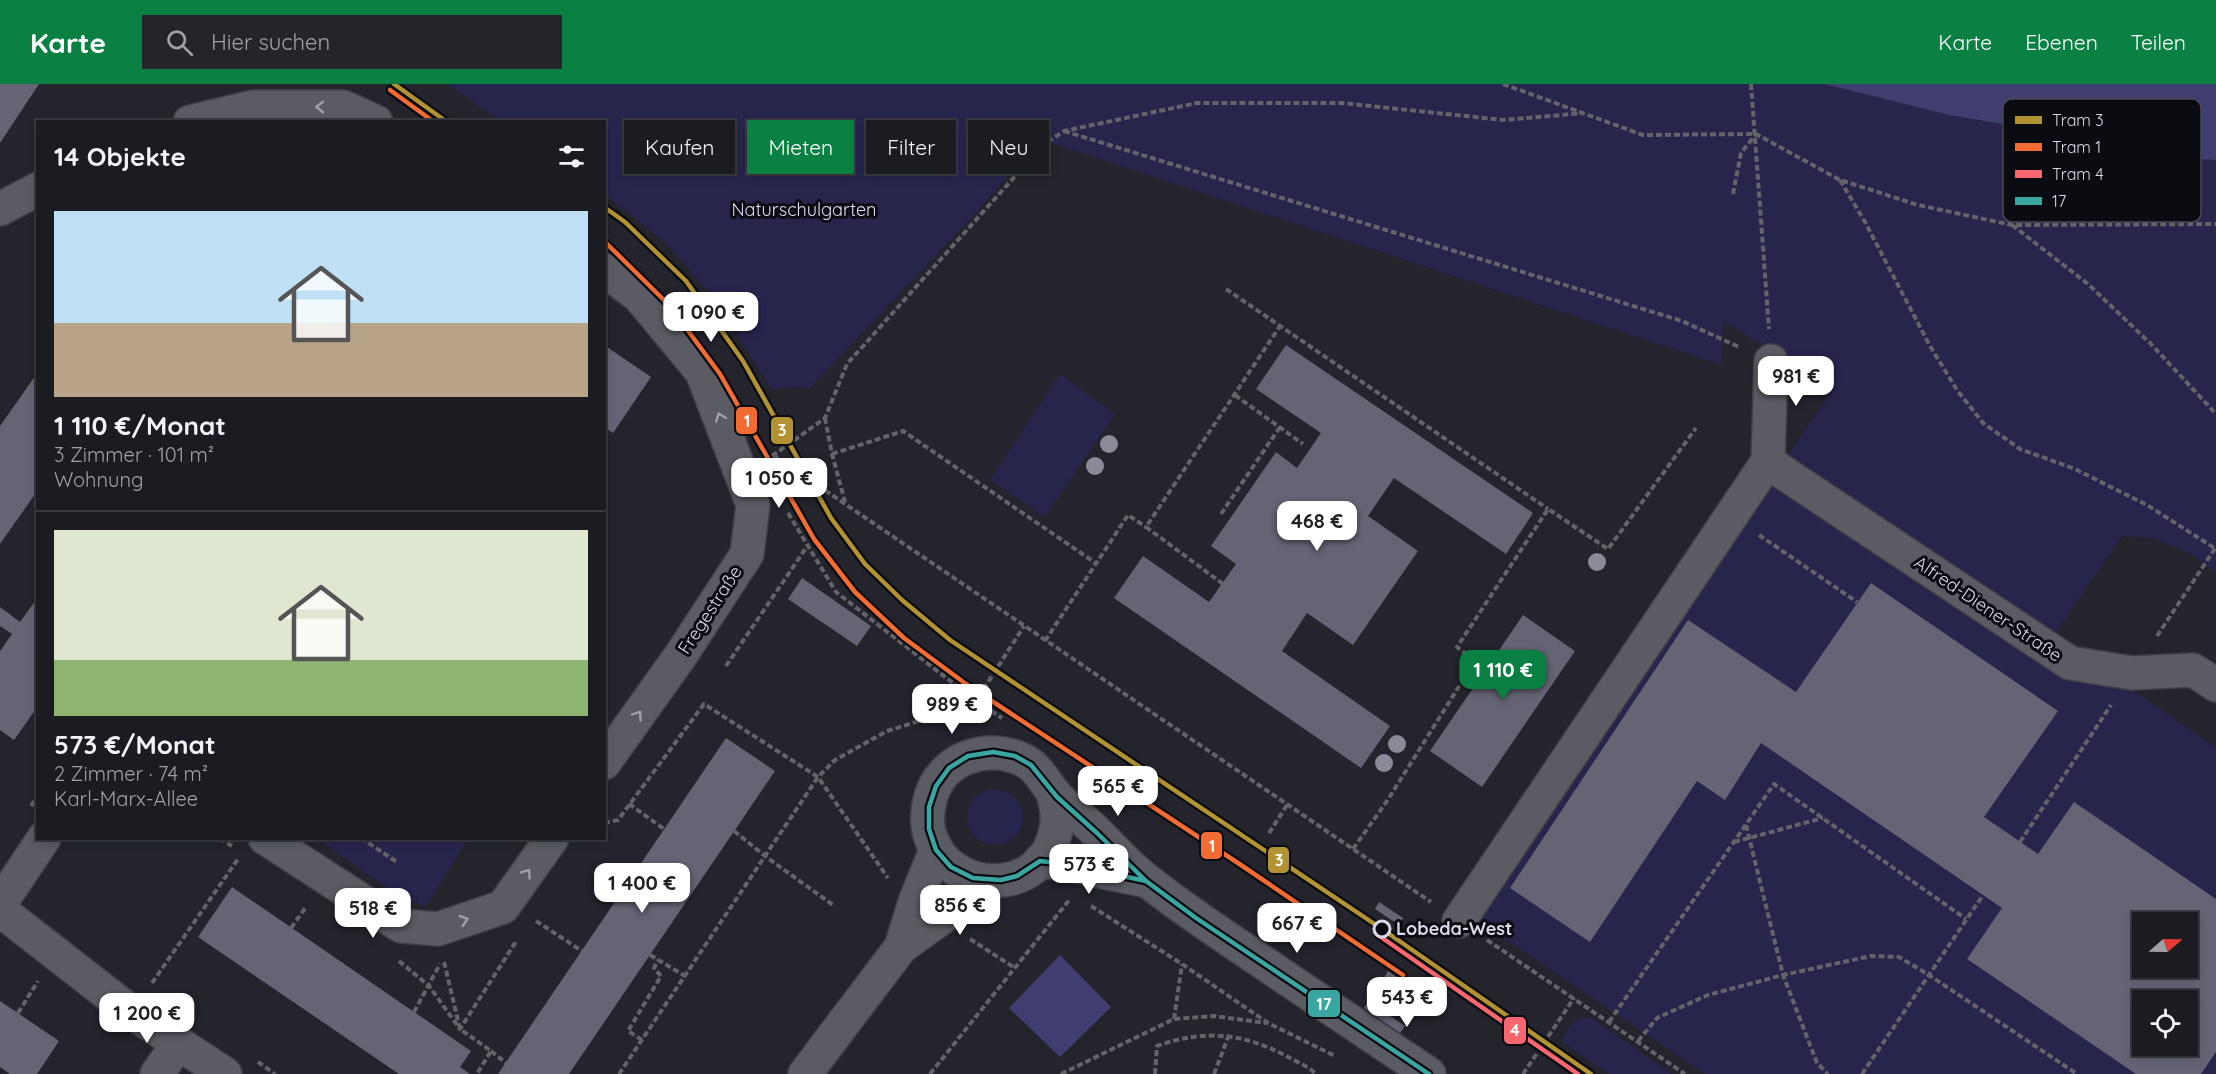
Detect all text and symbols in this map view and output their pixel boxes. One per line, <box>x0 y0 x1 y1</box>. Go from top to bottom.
search box <box>142 15 562 69</box>
text: Karte <box>30 25 106 60</box>
icon: search <box>163 26 196 59</box>
text: Hier suchen <box>211 28 330 56</box>
text: Karte <box>1938 29 1992 55</box>
text: Ebenen <box>2025 29 2098 55</box>
text: Teilen <box>2131 29 2186 55</box>
legend <box>2003 99 2201 222</box>
one-way arrow <box>316 101 325 113</box>
text: Tram 3 <box>2052 110 2104 130</box>
chip: Kaufen <box>624 120 735 174</box>
chip: Mieten <box>747 120 854 174</box>
chip: Filter <box>866 120 956 174</box>
chip: Neu <box>968 120 1049 174</box>
text: Tram 1 <box>2052 137 2101 157</box>
text: 14 Objekte <box>54 140 186 173</box>
icon: filters <box>555 140 588 173</box>
text: Tram 4 <box>2052 164 2104 184</box>
text: 17 <box>2052 191 2066 211</box>
park label: Naturschulgarten <box>731 198 877 221</box>
icon: home <box>267 250 375 358</box>
pin: 1 090 € <box>656 292 766 343</box>
text: 1 090 € <box>677 299 745 324</box>
pin: 981 € <box>1754 356 1838 407</box>
text: 981 € <box>1772 363 1820 388</box>
line badge: 1 <box>735 406 758 435</box>
text: 1 110 €/Monat <box>54 409 226 442</box>
text: 1 <box>744 411 750 431</box>
one-way arrow <box>714 412 727 423</box>
line badge: 3 <box>770 416 794 445</box>
text: 3 <box>778 420 786 440</box>
text: 3 Zimmer · 101 m² <box>54 442 214 467</box>
pin: 1 050 € <box>724 458 834 509</box>
text: 1 050 € <box>745 465 813 490</box>
text: Wohnung <box>54 467 143 492</box>
pin: 468 € <box>1275 501 1359 552</box>
text: 468 € <box>1291 508 1343 533</box>
street label: Alfred-Diener-Straße <box>1910 551 2067 667</box>
street label: Fregestraße <box>672 561 747 658</box>
icon: home <box>267 569 375 677</box>
pin: 1 110 € <box>1448 650 1558 701</box>
text: 1 110 € <box>1473 657 1533 682</box>
pin: 989 € <box>910 684 994 735</box>
text: 989 € <box>926 691 978 716</box>
one-way arrow <box>631 711 642 722</box>
text: 573 €/Monat <box>54 728 216 761</box>
text: 2 Zimmer · 74 m² <box>54 761 208 786</box>
pin: 565 € <box>1076 766 1160 817</box>
text: 565 € <box>1092 773 1144 798</box>
text: Karl-Marx-Allee <box>54 786 198 811</box>
line badge: 1 <box>1200 831 1223 860</box>
text: 1 <box>1209 836 1215 856</box>
pin: 573 € <box>1047 844 1131 895</box>
line badge: 3 <box>1267 846 1290 874</box>
text: 3 <box>1275 850 1283 870</box>
text: 573 € <box>1063 851 1115 876</box>
pin: 1 400 € <box>587 863 697 914</box>
one-way arrow <box>520 868 531 879</box>
text: 1 400 € <box>608 870 676 895</box>
pin: 856 € <box>918 885 1002 936</box>
pin: 518 € <box>331 888 415 939</box>
text: 856 € <box>934 892 986 917</box>
text: 518 € <box>349 895 397 920</box>
pin: 667 € <box>1255 903 1339 954</box>
text: 667 € <box>1271 910 1323 935</box>
north arrow <box>2132 912 2198 978</box>
map controls <box>2132 912 2198 1056</box>
one-way arrow <box>458 915 469 928</box>
place label: Lobeda-West <box>1396 917 1512 940</box>
marker: Lobeda-West <box>1373 920 1391 938</box>
pin: 543 € <box>1365 977 1449 1028</box>
text: 543 € <box>1381 984 1433 1009</box>
line badge: 17 <box>1307 989 1341 1018</box>
button: locate <box>2132 990 2198 1056</box>
pin: 1 200 € <box>92 993 202 1044</box>
text: 17 <box>1316 994 1332 1014</box>
text: 1 200 € <box>113 1000 181 1025</box>
line badge: 4 <box>1503 1016 1527 1045</box>
text: 4 <box>1510 1020 1520 1040</box>

